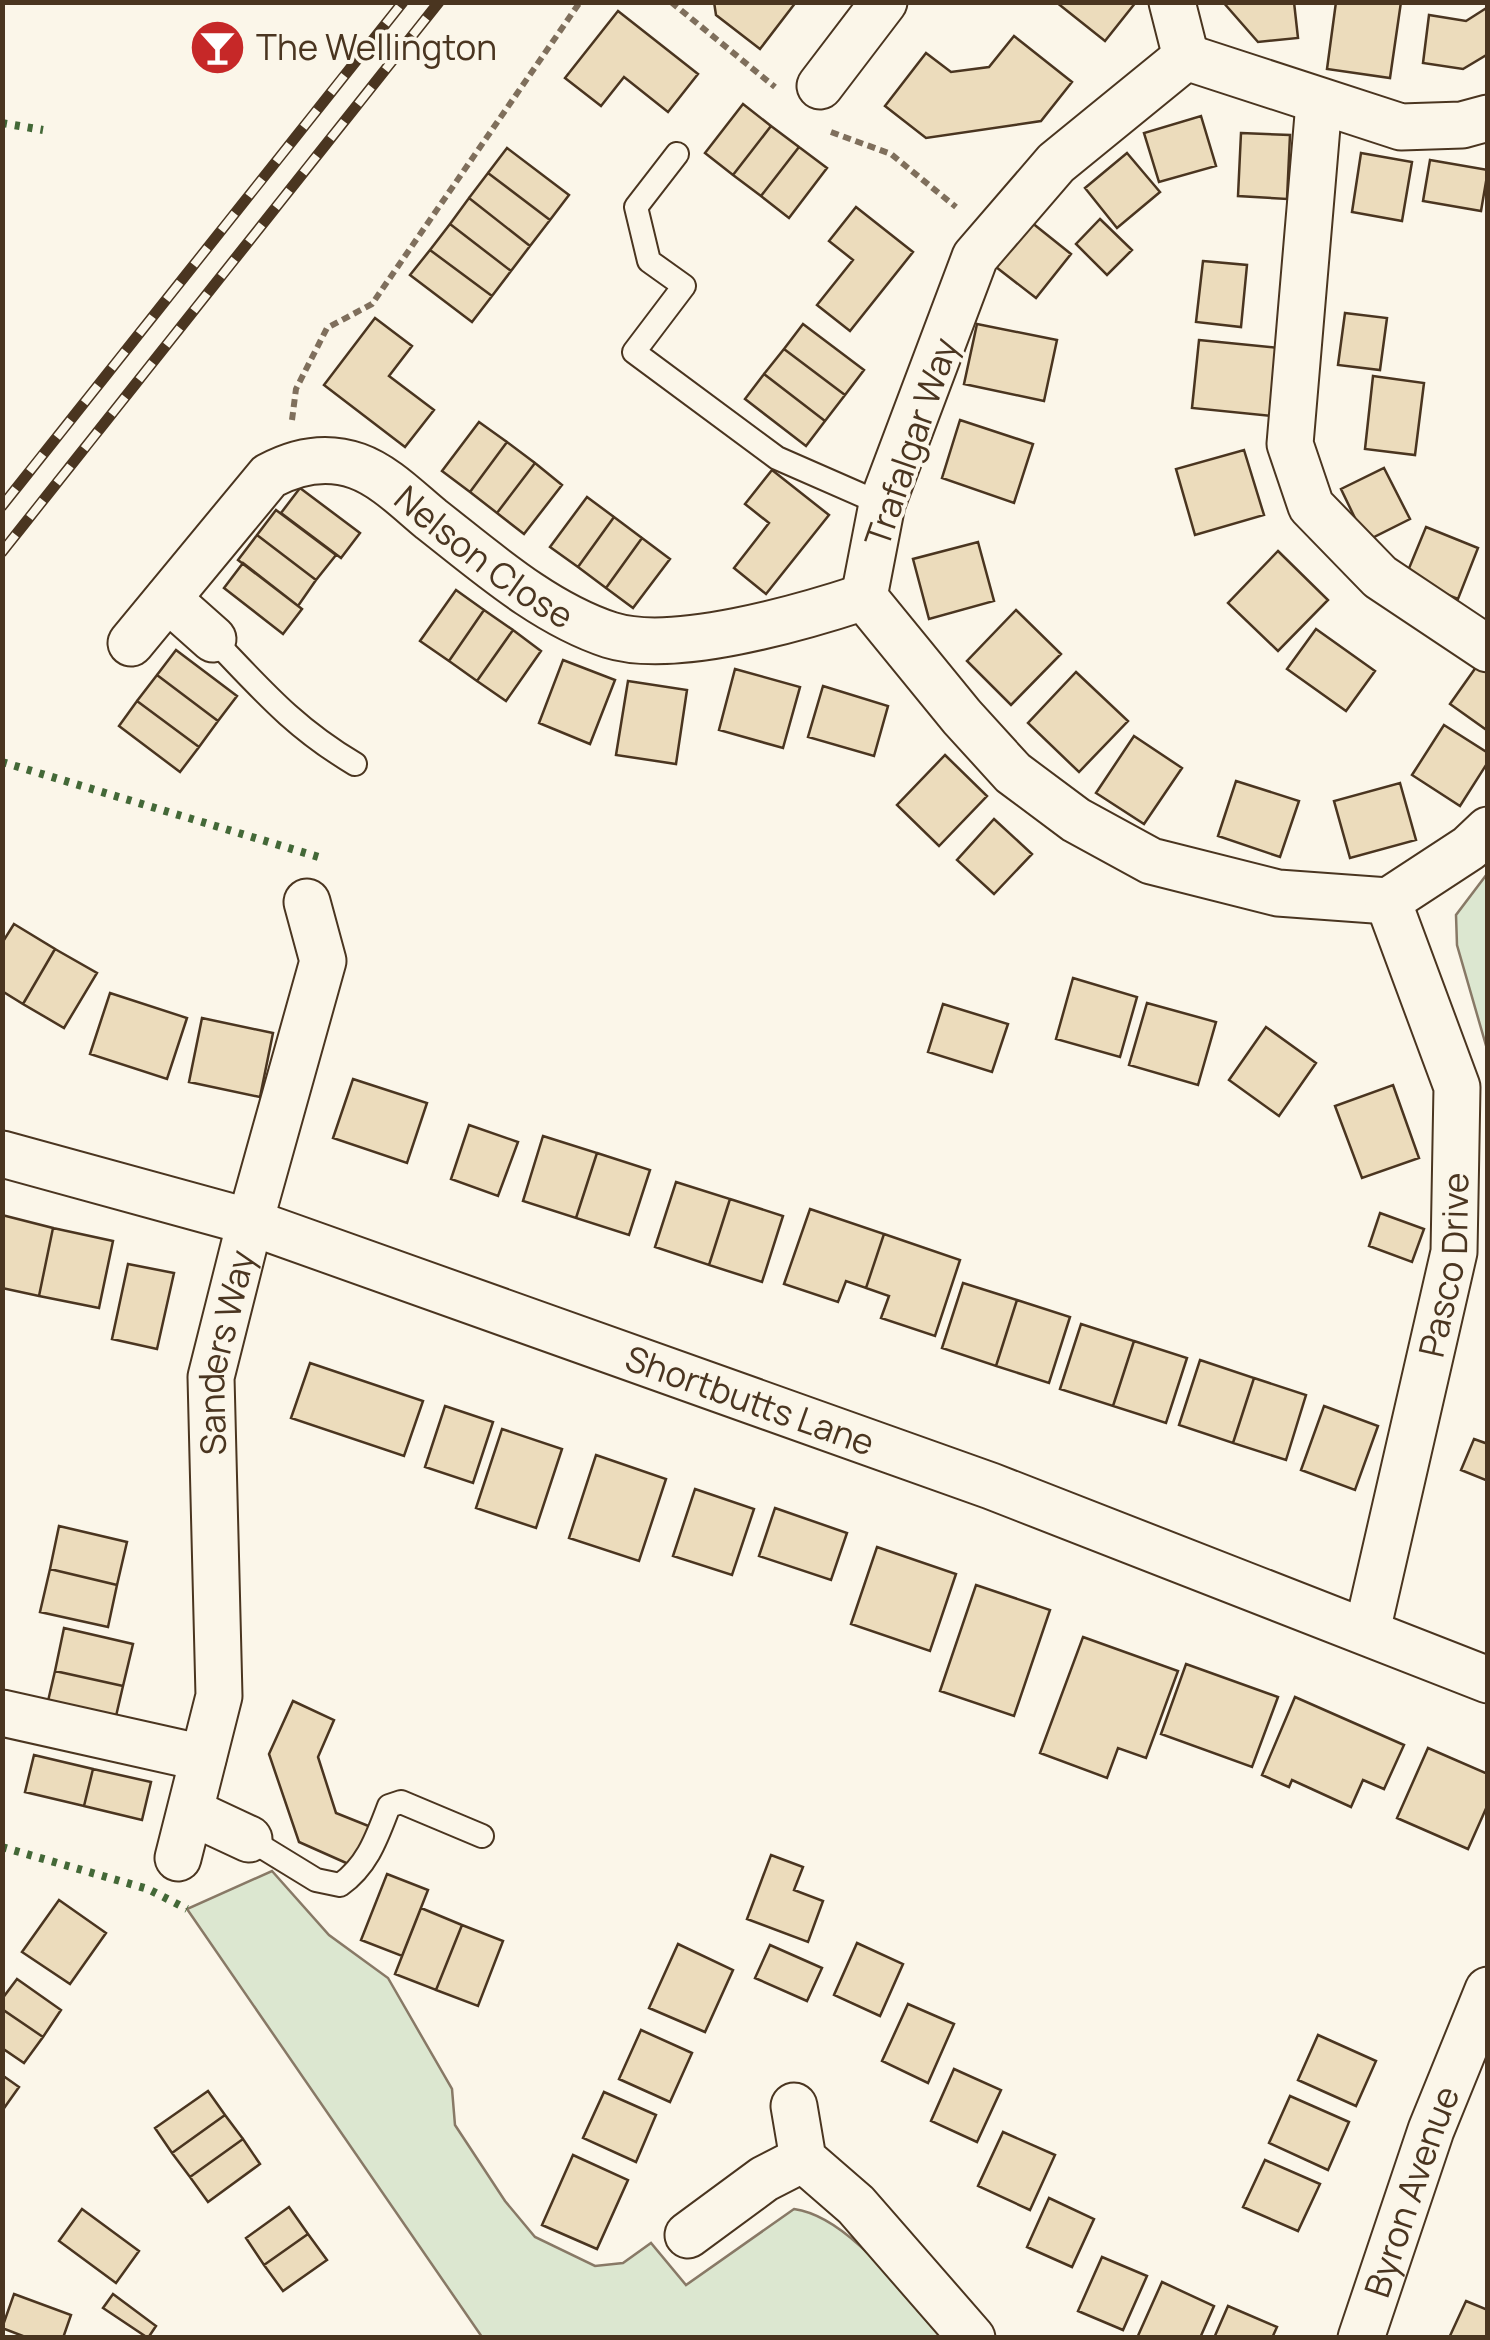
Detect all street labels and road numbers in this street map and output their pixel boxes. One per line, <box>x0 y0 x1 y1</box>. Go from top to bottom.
street label: Trafalgar Way <box>853 331 969 553</box>
street label: Nelson Close <box>385 474 582 640</box>
street label: Pasco Drive <box>1407 1172 1479 1362</box>
street label: Sanders Way <box>187 1245 266 1456</box>
street label: Shortbutts Lane <box>619 1334 881 1467</box>
street label: Byron Avenue <box>1353 2078 1471 2303</box>

